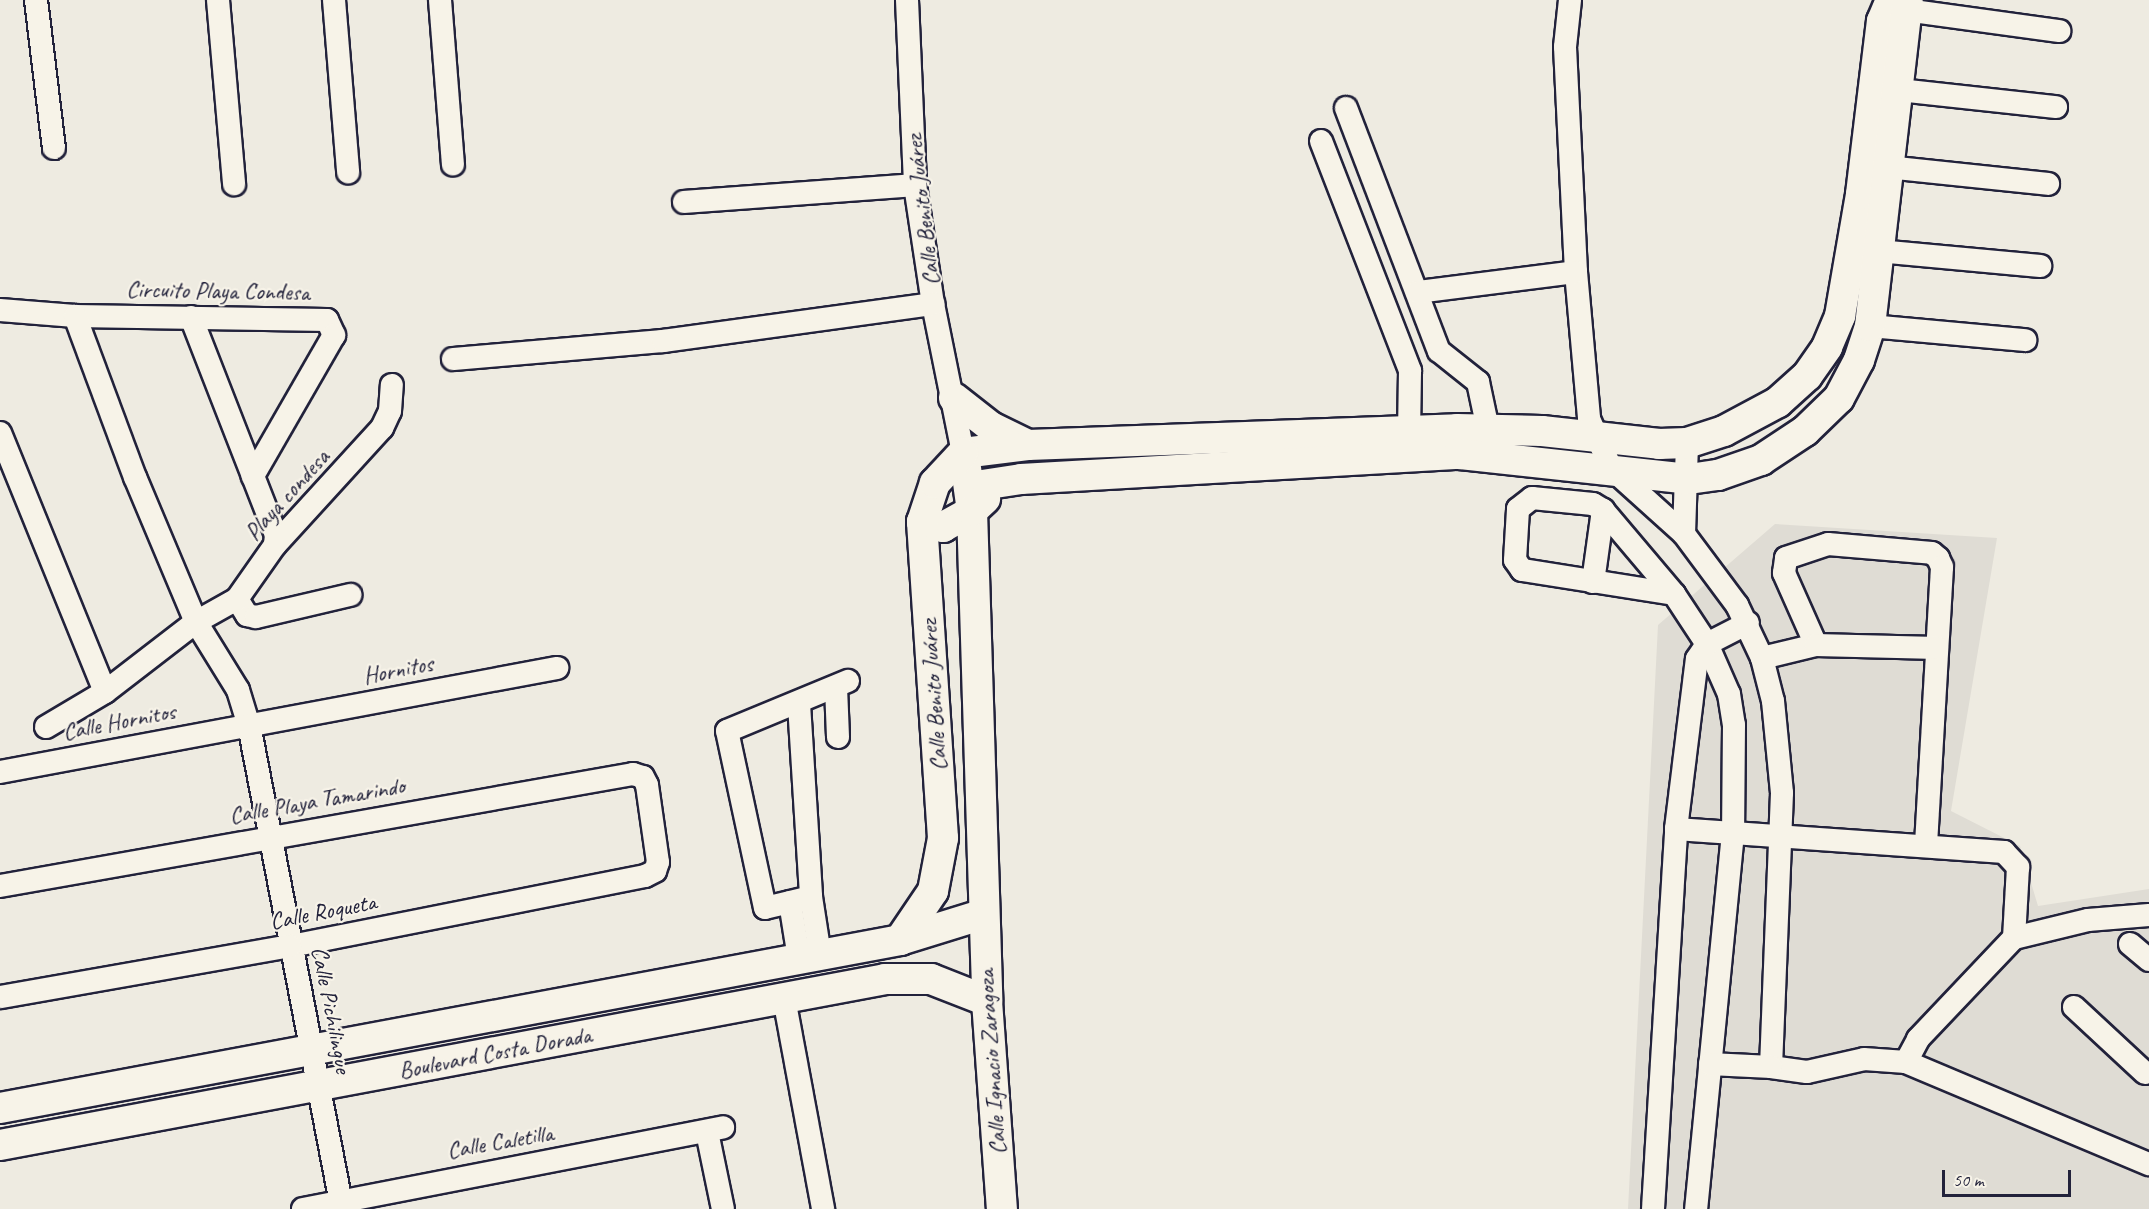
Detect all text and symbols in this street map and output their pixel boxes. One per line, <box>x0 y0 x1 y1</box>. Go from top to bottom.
street label: Calle Benito Juárez <box>899 133 947 287</box>
street label: Circuito Playa Condesa <box>126 275 310 307</box>
street label: Playa condesa <box>239 444 335 546</box>
street label: Calle Benito Juárez <box>914 618 954 772</box>
street label: Hornitos <box>361 649 435 691</box>
street label: Calle Hornitos <box>60 697 178 747</box>
street label: Calle Playa Tamarindo <box>227 771 407 831</box>
street label: Calle Roqueta <box>267 887 379 937</box>
street label: Calle Pichilingue <box>305 945 357 1075</box>
street label: Calle Ignacio Zaragoza <box>971 968 1013 1156</box>
street label: Boulevard Costa Dorada <box>396 1020 594 1086</box>
street label: Calle Caletilla <box>444 1118 556 1166</box>
scale bar <box>1945 1158 2074 1196</box>
text: 50 m <box>1953 1169 1984 1191</box>

